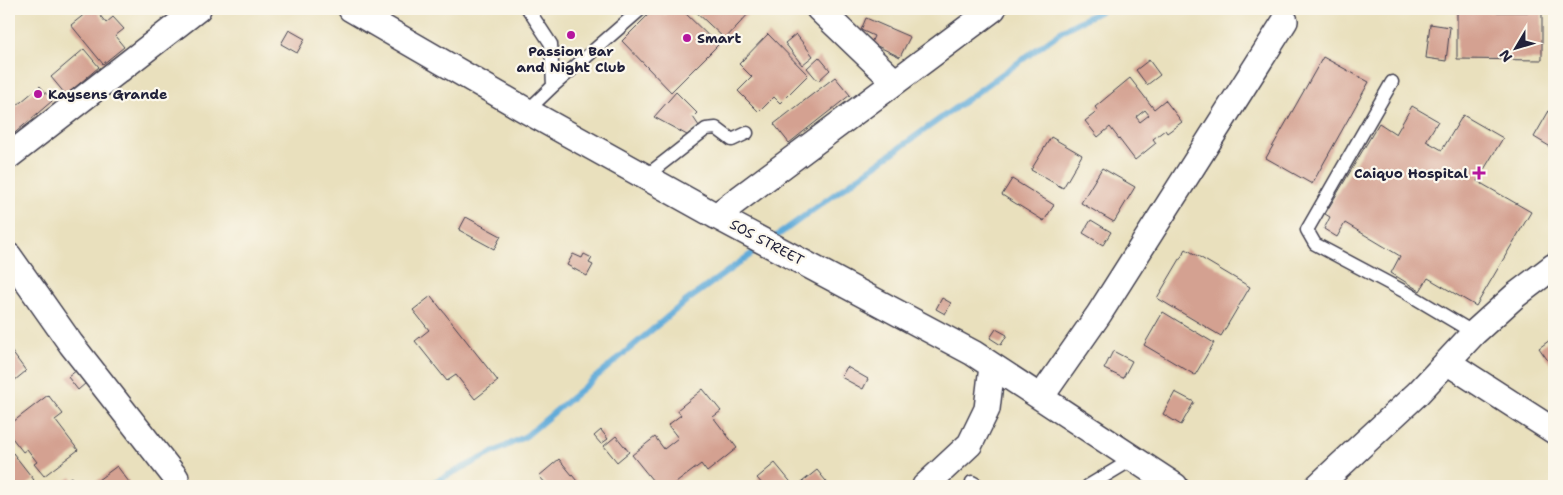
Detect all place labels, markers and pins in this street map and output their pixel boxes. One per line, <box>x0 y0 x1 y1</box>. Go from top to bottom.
marker: Passion Bar and Night Club <box>565 29 577 41</box>
place label: Smart <box>697 29 741 47</box>
marker: Smart <box>681 32 693 44</box>
place label: Passion Bar and Night Club <box>517 42 626 76</box>
place label: Kaysens Grande <box>48 85 167 103</box>
marker: Kaysens Grande <box>32 88 44 100</box>
place label: Caiquo Hospital <box>1354 164 1468 182</box>
marker: Caiquo Hospital <box>1472 166 1486 180</box>

